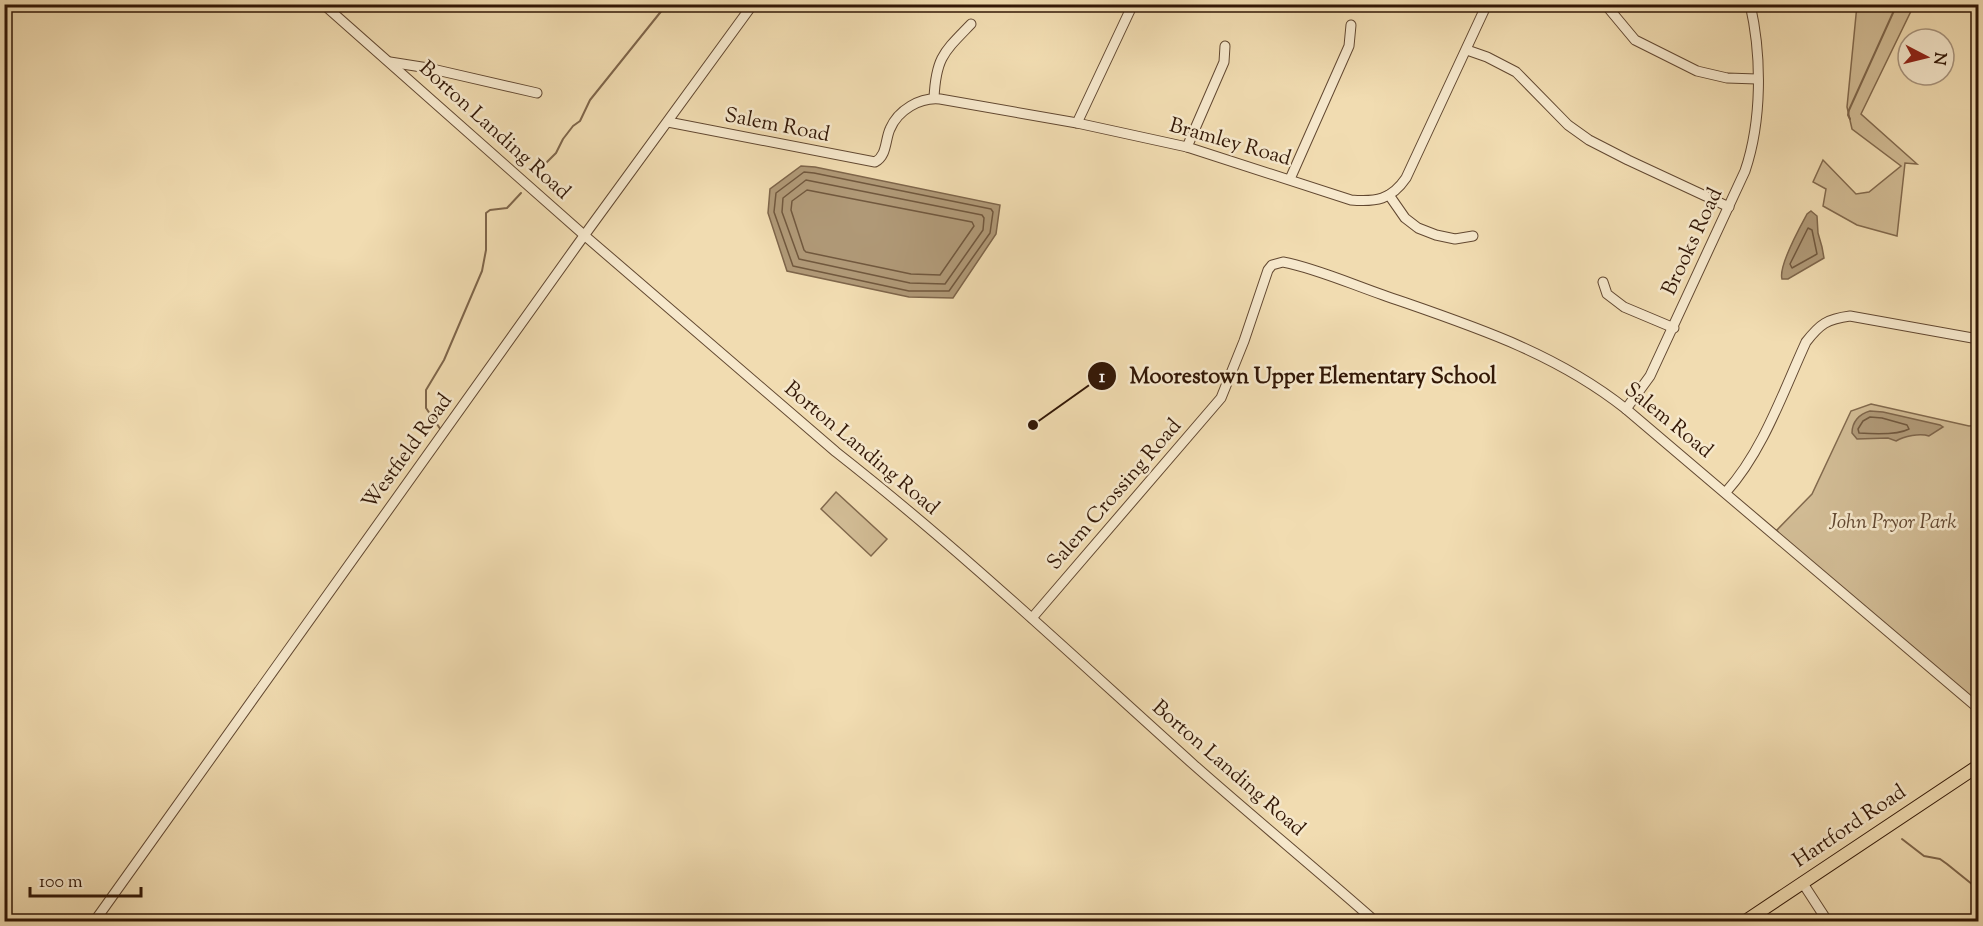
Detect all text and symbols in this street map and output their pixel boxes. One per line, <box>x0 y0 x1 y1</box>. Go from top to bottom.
north arrow <box>1896 27 1956 87</box>
text: N <box>1926 51 1951 66</box>
street label: Borton Landing Road <box>412 55 576 207</box>
street label: Salem Road <box>722 101 832 151</box>
street label: Bramley Road <box>1166 111 1295 175</box>
street label: Brooks Road <box>1655 183 1731 301</box>
callout: Moorestown Upper Elementary School <box>1087 356 1508 396</box>
text: Moorestown Upper Elementary School <box>1130 362 1497 394</box>
text: 1 <box>1099 365 1106 391</box>
street label: Borton Landing Road <box>777 375 945 523</box>
street label: Salem Road <box>1617 376 1719 466</box>
street label: Westfield Road <box>356 388 460 516</box>
street label: Salem Crossing Road <box>1041 413 1189 577</box>
park label: John Pryor Park <box>1828 508 1957 538</box>
street label: Borton Landing Road <box>1145 694 1311 844</box>
street label: Hartford Road <box>1787 778 1913 876</box>
scale bar <box>30 860 141 898</box>
text: 100 m <box>39 870 83 896</box>

